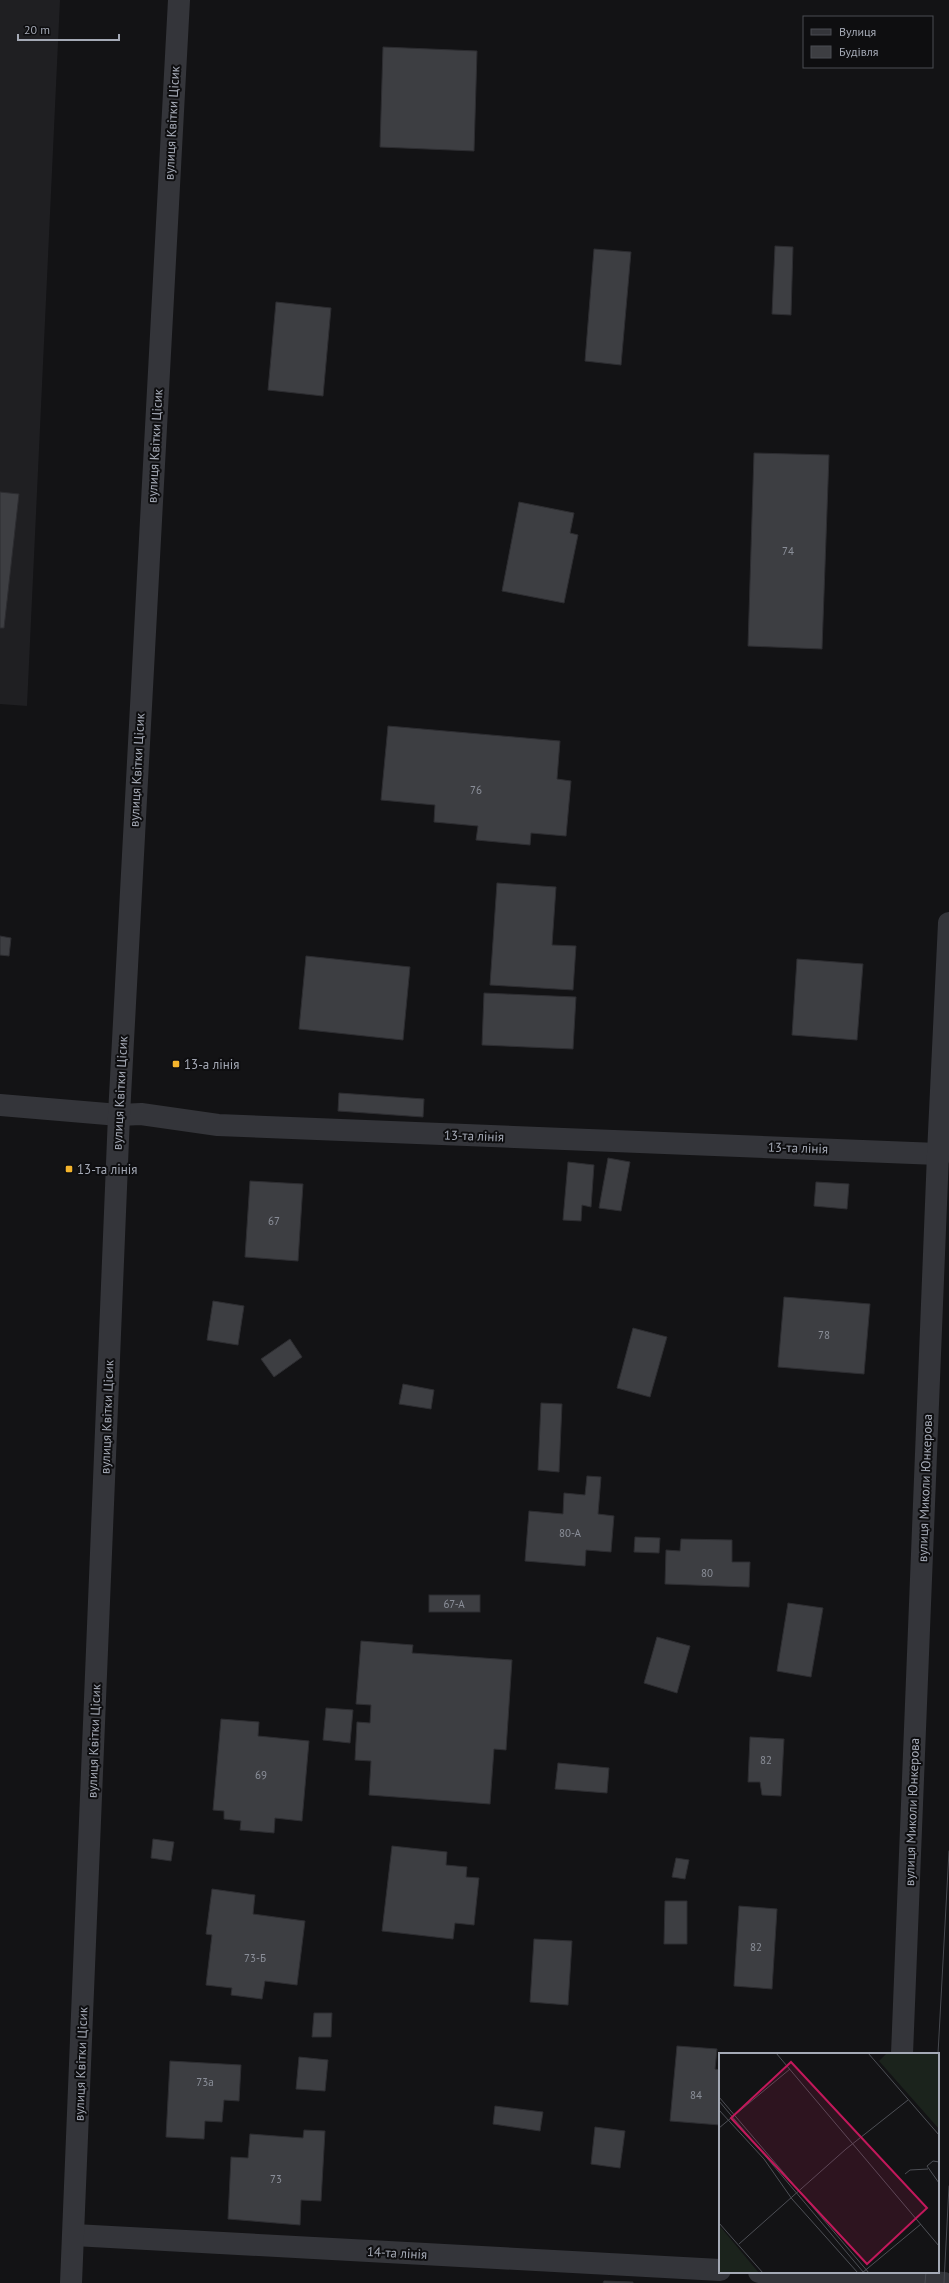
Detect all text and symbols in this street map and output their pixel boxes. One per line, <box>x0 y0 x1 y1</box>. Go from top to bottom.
scale bar <box>18 16 119 42</box>
legend <box>803 16 933 68</box>
text: 20 m <box>24 22 50 37</box>
text: Вулиця <box>839 24 876 39</box>
text: Будівля <box>839 44 878 59</box>
street label: вулиця Квітки Цісик <box>161 65 184 180</box>
street label: вулиця Квітки Цісик <box>144 388 167 503</box>
house number: 74 <box>782 544 794 558</box>
street label: вулиця Квітки Цісик <box>126 712 149 827</box>
house number: 76 <box>470 783 482 797</box>
street label: вулиця Квітки Цісик <box>109 1035 132 1150</box>
place label: 13-а лінія <box>184 1056 239 1073</box>
marker: 13-а лінія <box>171 1059 181 1069</box>
street label: 13-та лінія <box>444 1126 504 1146</box>
street label: 13-та лінія <box>768 1138 828 1158</box>
place label: 13-та лінія <box>77 1161 137 1178</box>
marker: 13-та лінія <box>64 1164 74 1174</box>
house number: 67 <box>268 1214 280 1228</box>
house number: 78 <box>818 1328 830 1342</box>
street label: вулиця Квітки Цісик <box>97 1359 118 1474</box>
street label: вулиця Миколи Юнкерова <box>914 1414 936 1562</box>
house number: 80-А <box>559 1526 582 1540</box>
house number: 80 <box>701 1566 713 1580</box>
house number: 67-А <box>443 1597 465 1611</box>
street label: вулиця Квітки Цісик <box>84 1683 105 1798</box>
street label: вулиця Миколи Юнкерова <box>901 1738 923 1886</box>
house number: 82 <box>760 1753 772 1767</box>
house number: 69 <box>255 1768 267 1782</box>
house number: 82 <box>750 1940 762 1954</box>
house number: 73-Б <box>244 1951 266 1965</box>
street label: вулиця Квітки Цісик <box>71 2006 92 2121</box>
inset map <box>719 2053 939 2273</box>
house number: 73а <box>196 2075 214 2089</box>
house number: 84 <box>690 2088 702 2102</box>
house number: 73 <box>270 2172 282 2186</box>
street label: 14-та лінія <box>366 2243 428 2263</box>

